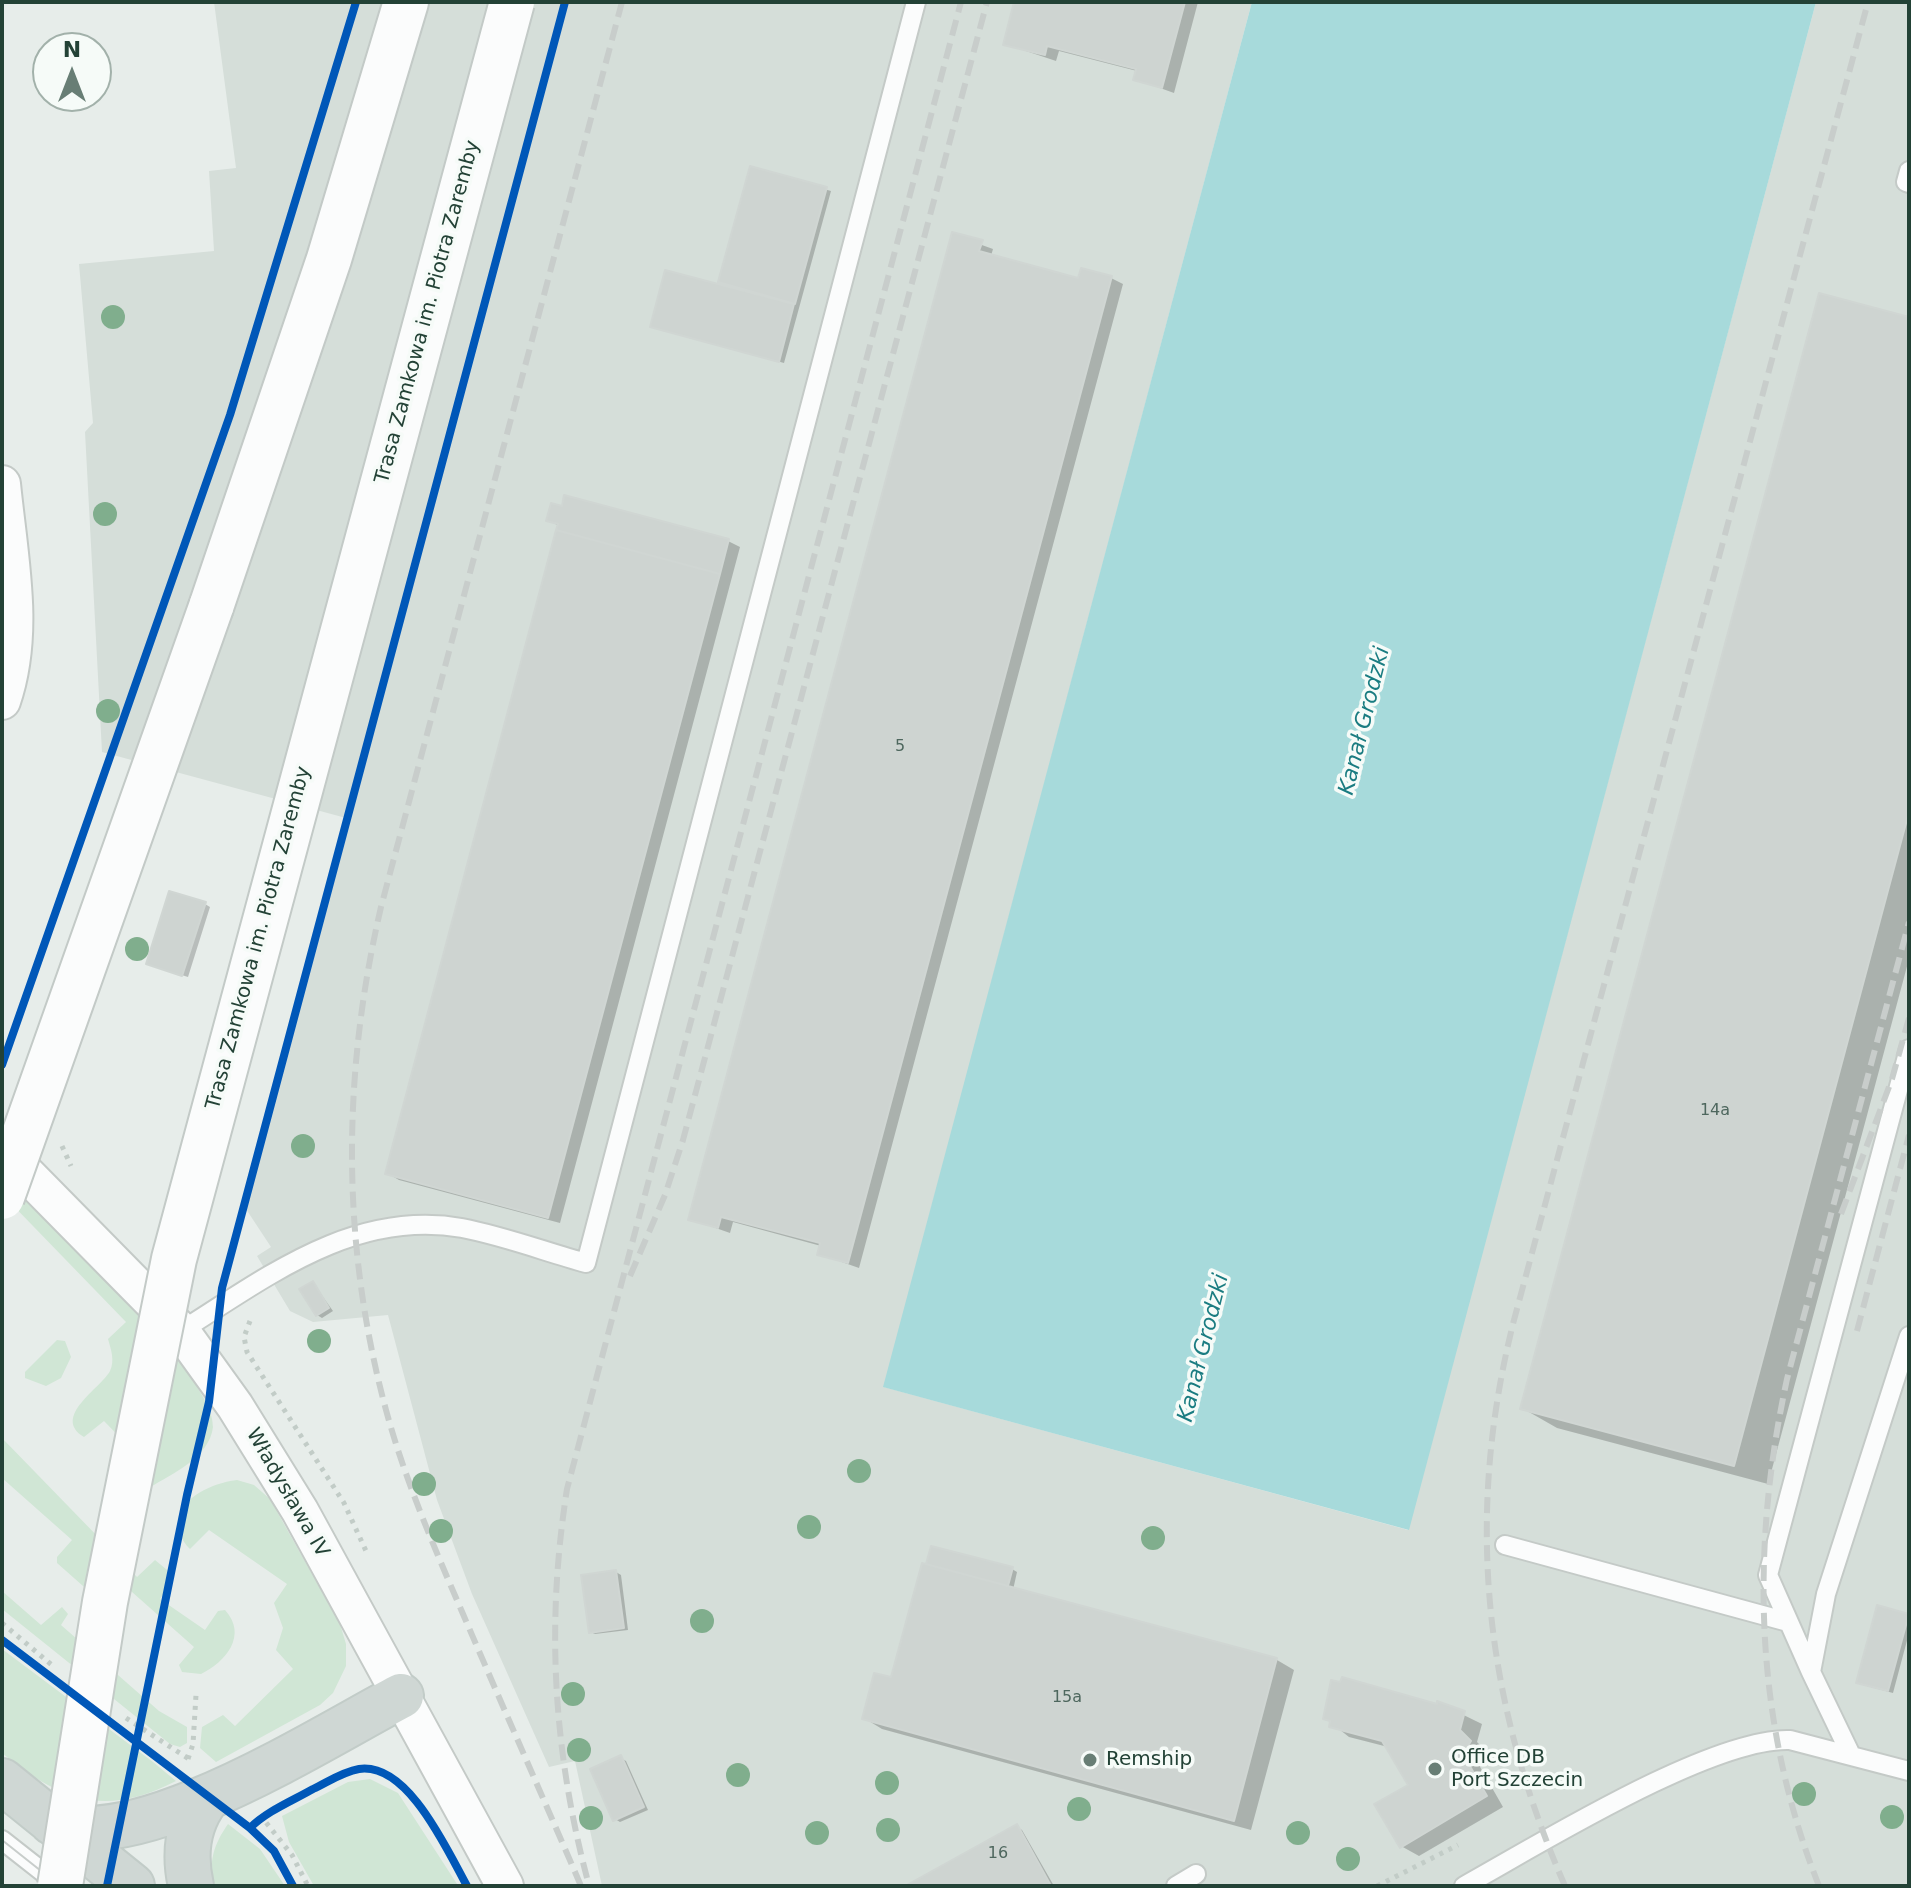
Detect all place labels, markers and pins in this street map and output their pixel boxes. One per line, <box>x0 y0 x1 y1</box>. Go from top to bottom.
place label: Office DB Port Szczecin <box>1451 1746 1583 1793</box>
place label: Remship <box>1106 1748 1192 1772</box>
marker: Remship <box>1081 1751 1099 1769</box>
marker: Office DB Port Szczecin <box>1426 1760 1444 1778</box>

